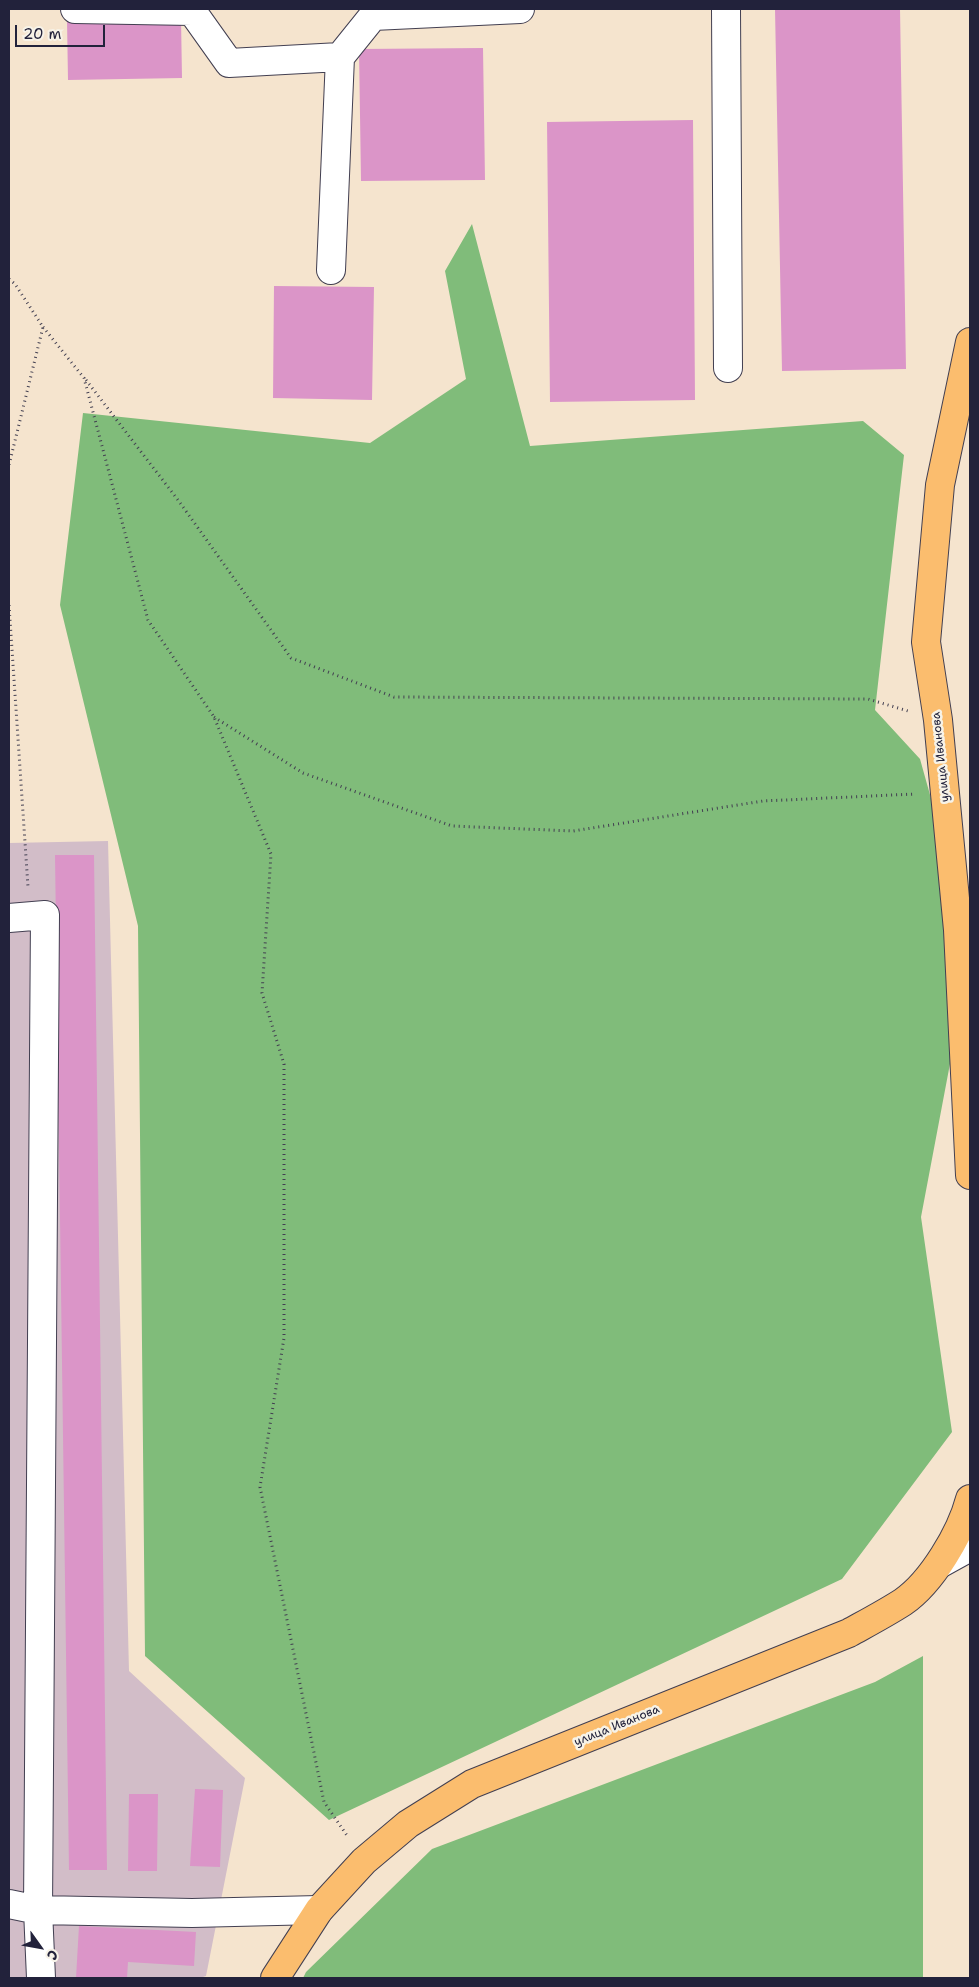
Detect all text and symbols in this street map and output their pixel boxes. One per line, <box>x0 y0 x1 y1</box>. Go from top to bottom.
scale bar <box>18 15 108 47</box>
text: 20 m <box>23 24 62 44</box>
street label: улица Иванова <box>929 711 953 803</box>
street label: улица Иванова <box>572 1702 662 1750</box>
north arrow <box>15 1922 65 1972</box>
text: С <box>43 1947 63 1963</box>

